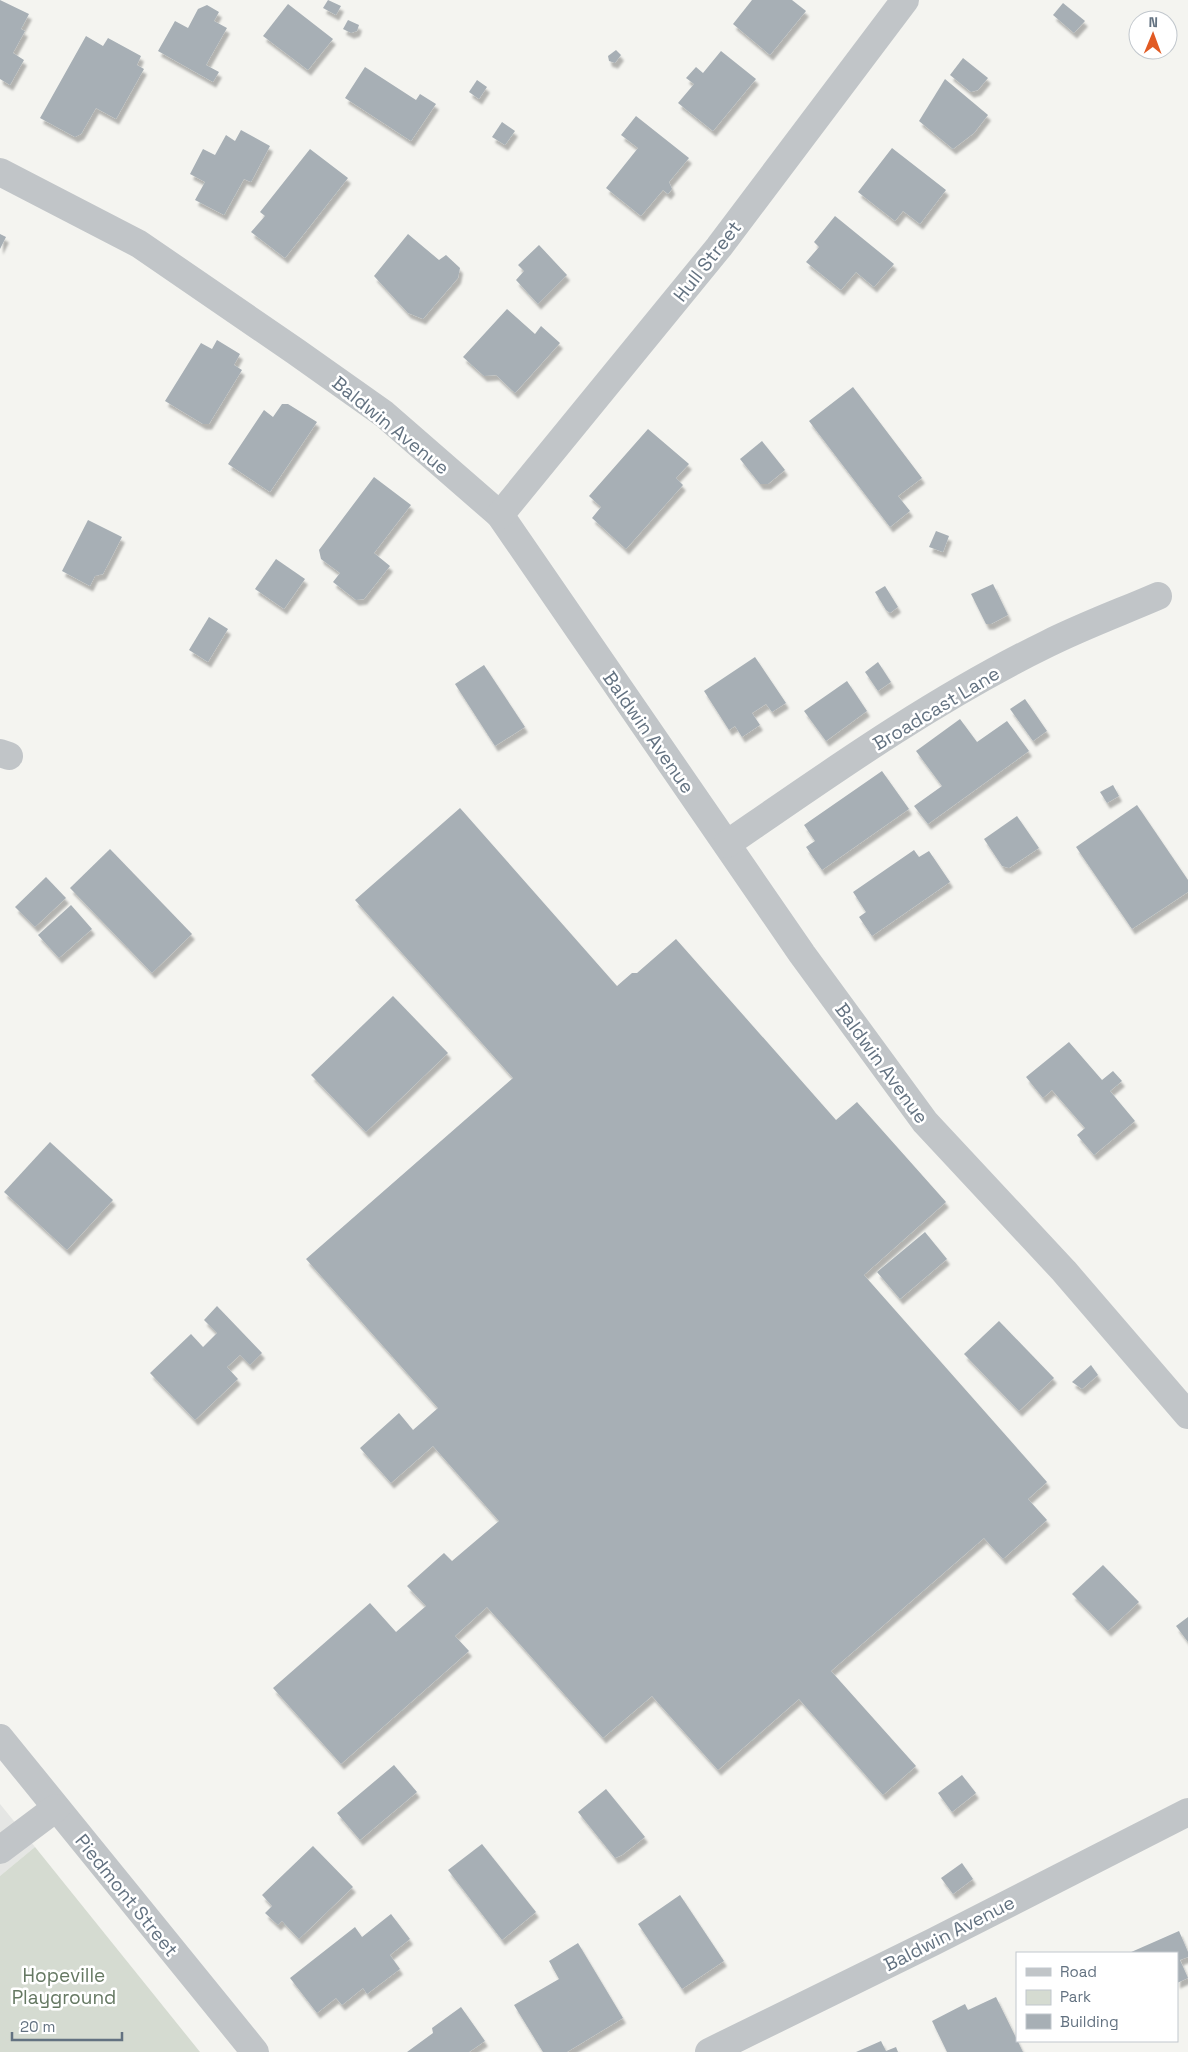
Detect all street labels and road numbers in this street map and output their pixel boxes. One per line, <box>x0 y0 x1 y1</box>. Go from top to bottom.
street label: Hull Street <box>668 216 747 307</box>
street label: Baldwin Avenue <box>327 370 454 480</box>
street label: Broadcast Lane <box>868 661 1004 756</box>
street label: Baldwin Avenue <box>597 666 700 798</box>
street label: Baldwin Avenue <box>829 998 934 1129</box>
street label: Piedmont Street <box>69 1829 184 1962</box>
street label: Baldwin Avenue <box>880 1890 1019 1977</box>

